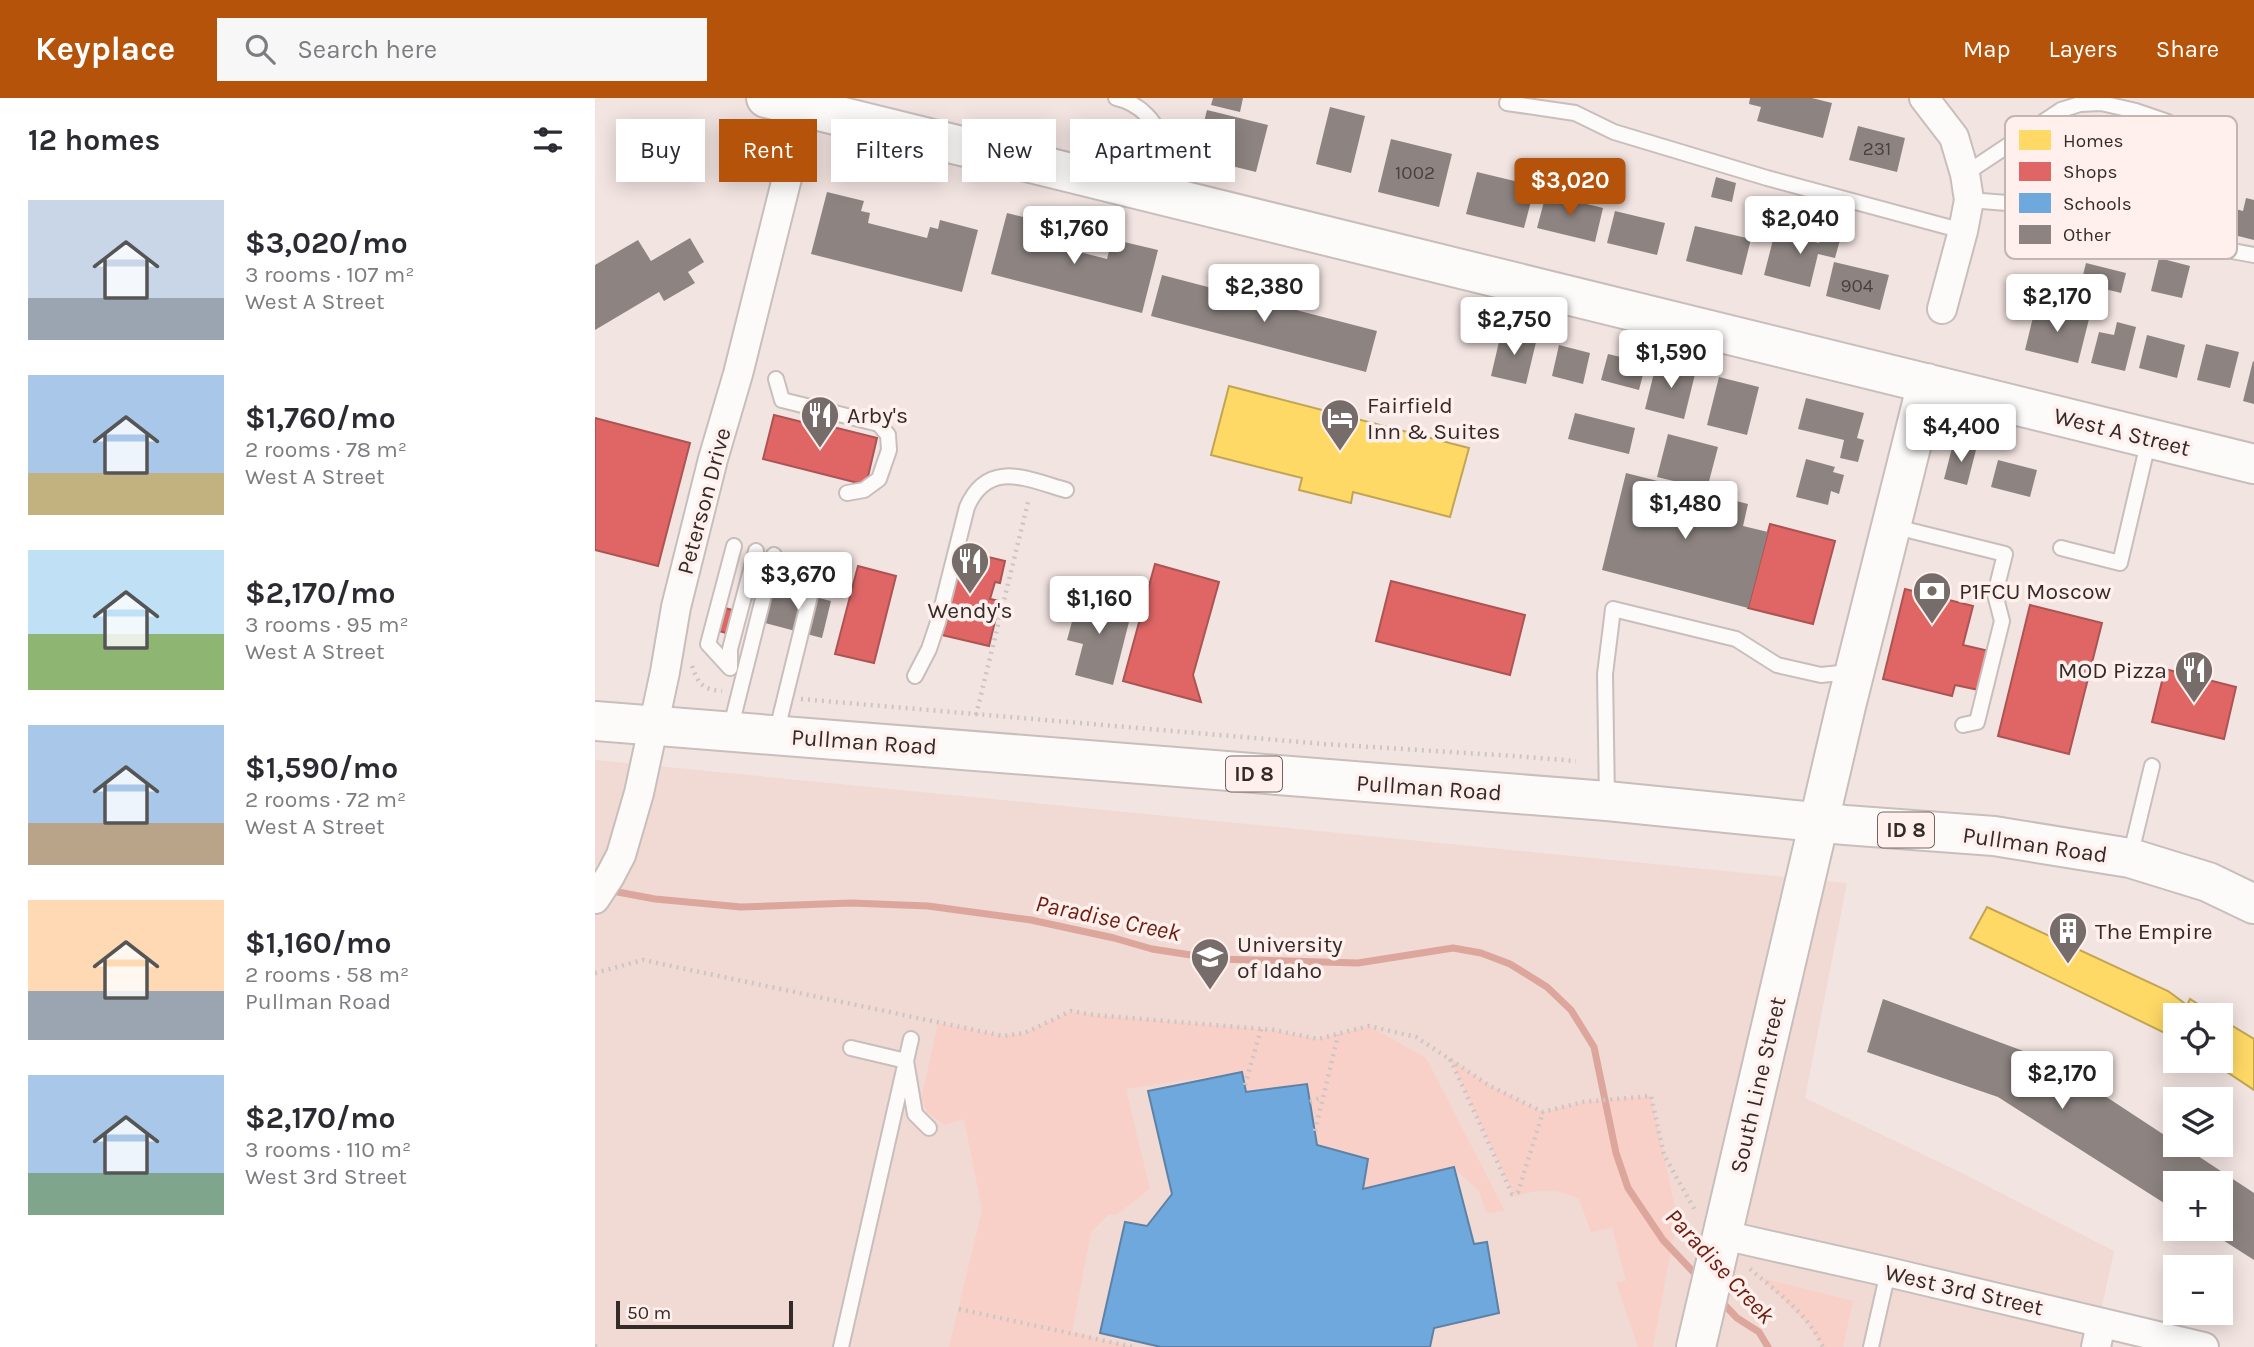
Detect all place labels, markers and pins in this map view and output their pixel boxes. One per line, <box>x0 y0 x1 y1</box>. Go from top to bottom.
pin: $3,020 <box>1513 158 1627 218</box>
pin: $2,040 <box>1743 197 1857 256</box>
pin: $1,760 <box>1017 206 1131 266</box>
pin: $2,380 <box>1207 264 1321 324</box>
pin: $2,170 <box>2000 274 2114 334</box>
pin: $2,750 <box>1457 298 1571 357</box>
pin: $1,590 <box>1614 330 1728 390</box>
place label: Fairfield Inn & Suites <box>1367 392 1500 445</box>
restaurant icon: Arby's <box>799 394 841 449</box>
hotel icon: Fairfield Inn & Suites <box>1319 397 1361 452</box>
place label: Arby's <box>847 402 908 429</box>
pin: $4,400 <box>1904 404 2018 464</box>
pin: $1,480 <box>1628 482 1742 541</box>
restaurant icon: Wendy's <box>949 540 991 595</box>
pin: $3,670 <box>741 552 855 612</box>
bank icon: P1FCU Moscow <box>1911 570 1953 625</box>
pin: $1,160 <box>1042 576 1156 636</box>
place label: P1FCU Moscow <box>1959 578 2112 605</box>
place label: Wendy's <box>927 597 1013 624</box>
restaurant icon: MOD Pizza <box>2173 649 2215 704</box>
place label: MOD Pizza <box>2058 657 2167 684</box>
building icon: The Empire <box>2047 910 2089 965</box>
place label: The Empire <box>2095 918 2213 945</box>
place label: University of Idaho <box>1237 931 1343 984</box>
school or university icon: University of Idaho <box>1189 936 1231 991</box>
pin: $2,170 <box>2005 1052 2119 1111</box>

